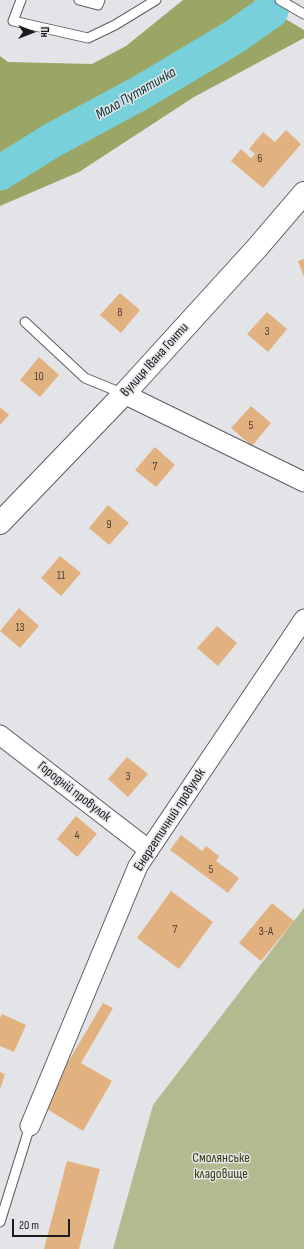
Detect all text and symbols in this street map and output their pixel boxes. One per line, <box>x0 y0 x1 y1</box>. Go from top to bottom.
north arrow <box>12 12 52 52</box>
text: Пн <box>38 27 51 37</box>
water label: Мала Путятинка <box>93 64 179 124</box>
house number: 6 <box>257 152 263 166</box>
house number: 8 <box>117 306 123 320</box>
street label: вулиця Івана Гонти <box>117 320 193 400</box>
house number: 3 <box>264 325 270 339</box>
house number: 10 <box>34 370 44 384</box>
house number: 5 <box>249 419 253 433</box>
house number: 7 <box>153 460 157 474</box>
house number: 9 <box>106 518 112 532</box>
house number: 11 <box>57 569 65 583</box>
house number: 13 <box>15 621 25 635</box>
street label: Городній провулок <box>34 758 114 826</box>
street label: Енергетичний провулок <box>131 766 209 874</box>
house number: 3 <box>125 770 131 784</box>
house number: 4 <box>74 829 80 843</box>
house number: 5 <box>209 863 213 877</box>
house number: 7 <box>173 923 177 937</box>
house number: 3-А <box>259 925 273 939</box>
park label: Смолянське кладовище <box>192 1150 250 1182</box>
scale bar <box>14 1211 72 1237</box>
text: 20 m <box>19 1218 39 1233</box>

